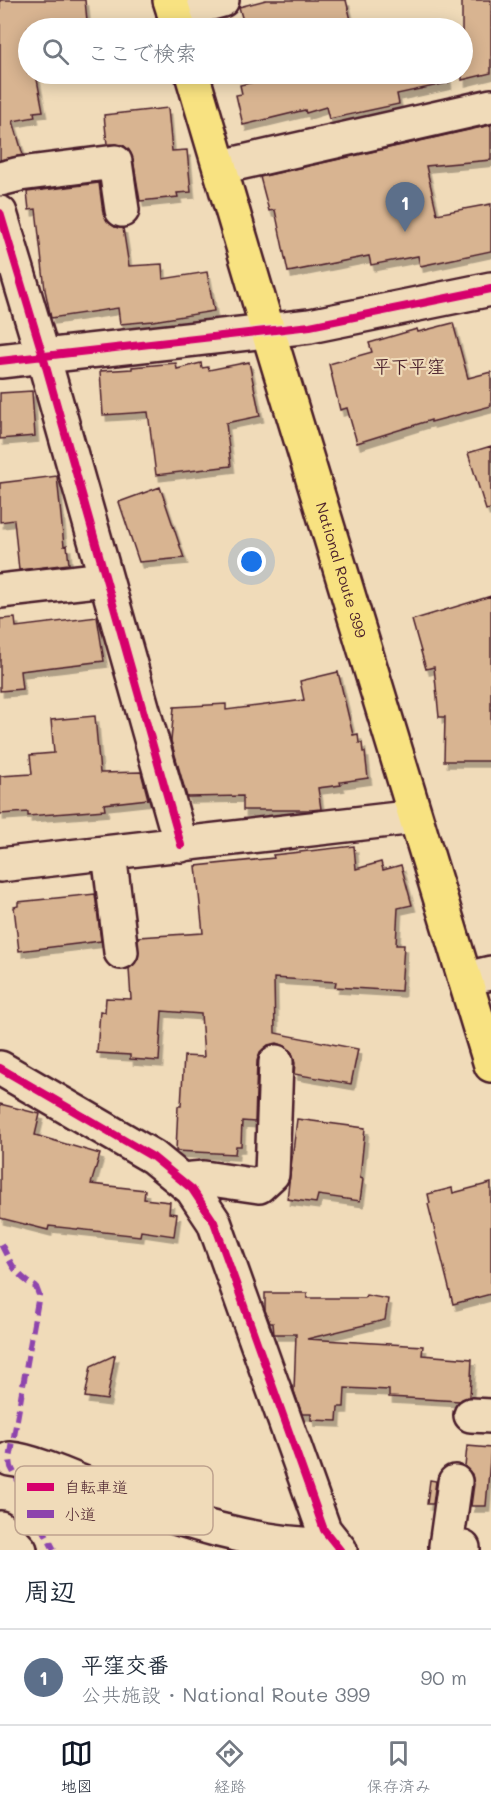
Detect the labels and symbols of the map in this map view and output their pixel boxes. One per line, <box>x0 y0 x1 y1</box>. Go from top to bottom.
pin: 1 <box>386 182 424 232</box>
district label: 平下平窪 <box>373 354 445 378</box>
street label: National Route 399 <box>312 500 372 640</box>
your location <box>237 547 266 576</box>
legend <box>15 1466 213 1535</box>
text: 自転車道 <box>64 1476 128 1497</box>
text: 小道 <box>64 1503 96 1524</box>

